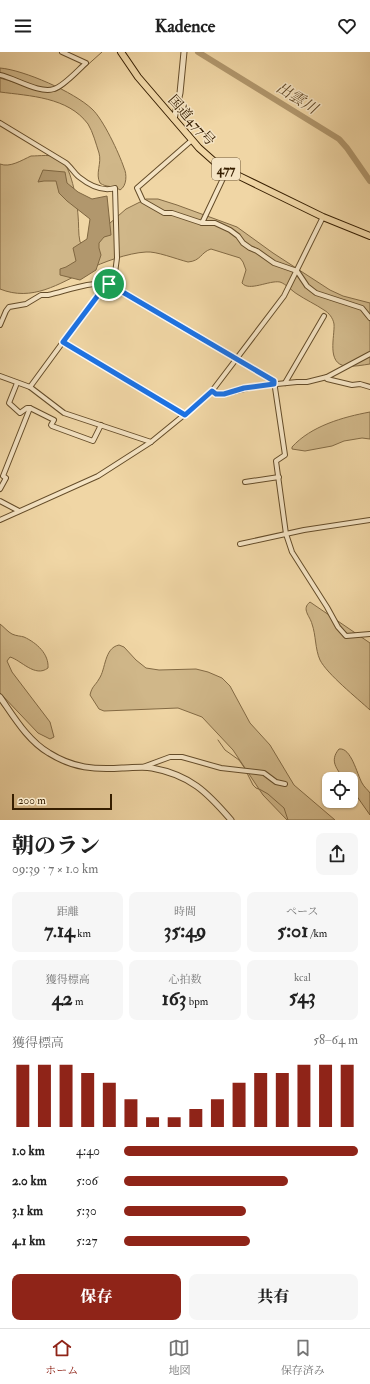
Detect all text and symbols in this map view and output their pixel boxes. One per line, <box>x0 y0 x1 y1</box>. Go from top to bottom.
icon: menu <box>12 15 34 37</box>
text: Kadence <box>155 15 215 38</box>
icon: heart <box>336 15 358 37</box>
water label: 出雲川 <box>273 78 323 119</box>
street label: 国道477号 <box>165 92 219 149</box>
road number: 477 <box>212 158 240 180</box>
pin <box>92 267 126 301</box>
icon: arrive <box>98 273 120 295</box>
map controls <box>322 772 358 808</box>
button: locate <box>322 772 358 808</box>
scale bar <box>12 792 112 811</box>
text: 200 m <box>18 794 46 807</box>
text: 朝のラン <box>12 832 100 860</box>
button: share <box>316 833 358 875</box>
text: 09:39 · 7 × 1.0 km <box>12 861 98 877</box>
text: 距離 <box>57 905 79 918</box>
text: 時間 <box>174 905 196 918</box>
text: ペース <box>286 905 319 918</box>
text: 7.14 <box>44 918 75 943</box>
text: 35:49 <box>164 918 206 943</box>
text: 5:01 <box>277 918 308 943</box>
text: km <box>75 927 91 940</box>
text: /km <box>308 927 327 940</box>
text: kcal <box>294 971 311 984</box>
text: 獲得標高 <box>46 973 90 986</box>
text: 心拍数 <box>168 973 201 986</box>
text: 543 <box>289 984 316 1009</box>
text: 42 <box>52 986 73 1011</box>
text: 163 <box>162 986 186 1011</box>
text: m <box>73 995 84 1008</box>
text: bpm <box>186 995 208 1008</box>
text: 58–64 m <box>313 1032 358 1048</box>
text: 獲得標高 <box>12 1035 64 1051</box>
text: 1.0 km <box>12 1143 45 1159</box>
text: 4:40 <box>76 1143 100 1159</box>
text: 2.0 km <box>12 1173 47 1189</box>
text: 5:06 <box>76 1173 98 1189</box>
text: 3.1 km <box>12 1203 43 1219</box>
text: 5:30 <box>76 1203 97 1219</box>
text: 4.1 km <box>12 1233 45 1249</box>
text: 5:27 <box>76 1233 97 1249</box>
button: 保存 <box>12 1274 181 1320</box>
button: 共有 <box>189 1274 358 1320</box>
tab: ホーム <box>45 1337 78 1377</box>
tab: 地図 <box>168 1337 190 1377</box>
tab: 保存済み <box>281 1337 325 1377</box>

